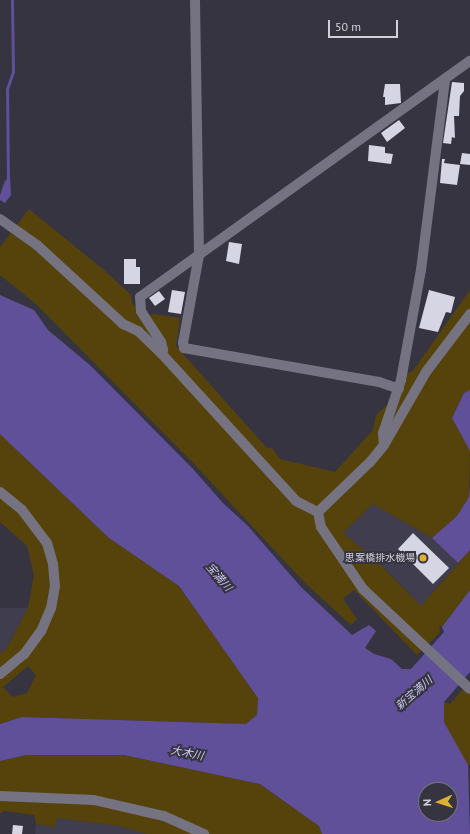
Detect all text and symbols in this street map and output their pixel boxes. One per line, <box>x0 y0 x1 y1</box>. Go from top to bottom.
scale bar <box>330 12 400 38</box>
text: 50 m <box>335 19 361 34</box>
place label: 思案橋排水機場 <box>345 552 415 564</box>
marker: 思案橋排水機場 <box>418 553 428 563</box>
water label: 宝満川 <box>203 560 235 594</box>
water label: 新宝満川 <box>393 674 435 712</box>
water label: 大木川 <box>170 743 204 763</box>
north arrow <box>418 782 458 822</box>
text: N <box>420 799 434 807</box>

